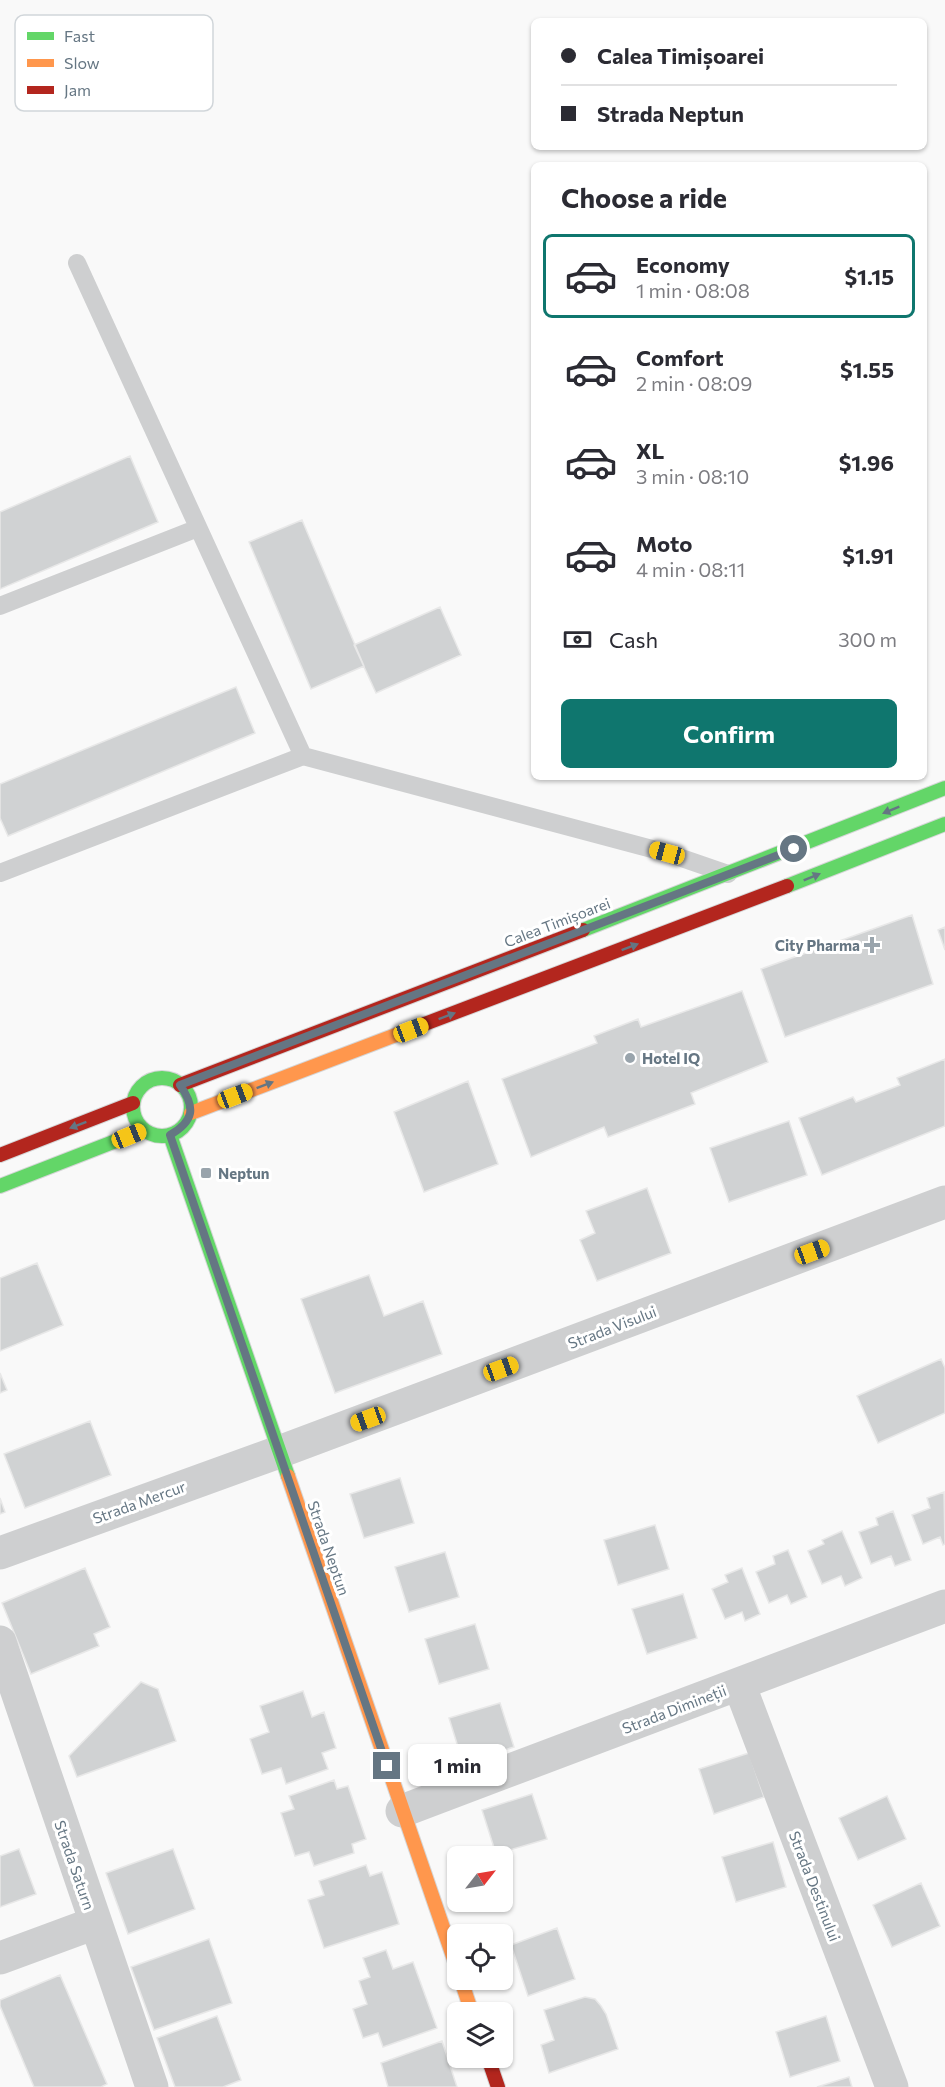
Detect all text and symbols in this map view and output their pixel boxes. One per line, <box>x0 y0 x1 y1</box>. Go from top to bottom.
legend <box>15 15 213 111</box>
text: Fast <box>64 26 95 45</box>
text: Calea Timișoarei <box>597 42 764 69</box>
text: Slow <box>64 53 100 72</box>
text: Jam <box>64 80 91 99</box>
text: Strada Neptun <box>597 100 744 127</box>
text: Choose a ride <box>561 181 727 214</box>
icon: car <box>564 249 618 303</box>
text: Economy <box>636 251 730 278</box>
text: $1.15 <box>844 263 894 290</box>
text: 1 min · 08:08 <box>636 278 750 302</box>
icon: car <box>564 342 618 396</box>
text: Comfort <box>636 344 724 371</box>
text: $1.55 <box>840 356 894 383</box>
text: 2 min · 08:09 <box>636 371 752 395</box>
icon: car <box>564 435 618 489</box>
text: XL <box>636 437 664 464</box>
text: $1.96 <box>839 449 894 476</box>
text: 3 min · 08:10 <box>636 464 749 488</box>
icon: car <box>564 528 618 582</box>
text: Moto <box>636 530 692 557</box>
text: $1.91 <box>842 542 894 569</box>
text: 4 min · 08:11 <box>636 557 745 581</box>
icon: cash <box>561 623 594 656</box>
text: Cash <box>609 626 658 653</box>
text: 300 m <box>838 627 897 651</box>
button: Confirm <box>561 699 897 768</box>
one-way arrow <box>881 805 899 815</box>
route start <box>780 835 807 862</box>
car <box>647 840 687 866</box>
one-way arrow <box>803 872 821 882</box>
street label: Calea Timișoarei <box>501 894 613 952</box>
place label: City Pharma <box>775 936 860 954</box>
marker: City Pharma <box>865 938 879 952</box>
one-way arrow <box>621 942 639 951</box>
one-way arrow <box>438 1011 456 1020</box>
car <box>391 1015 431 1045</box>
place label: Hotel IQ <box>642 1049 700 1067</box>
marker: Hotel IQ <box>623 1051 637 1065</box>
one-way arrow <box>256 1080 274 1089</box>
car <box>215 1081 255 1111</box>
one-way arrow <box>69 1120 87 1130</box>
car <box>109 1121 149 1151</box>
place label: Neptun <box>218 1164 270 1182</box>
marker: Neptun <box>199 1166 213 1180</box>
car <box>792 1237 832 1267</box>
street label: Strada Visului <box>565 1302 659 1352</box>
car <box>481 1354 521 1384</box>
car <box>348 1404 388 1434</box>
street label: Strada Mercur <box>90 1477 188 1527</box>
street label: Strada Neptun <box>304 1498 354 1598</box>
street label: Strada Dimineții <box>619 1681 729 1739</box>
callout: 1 min <box>408 1745 507 1787</box>
route end <box>373 1752 400 1779</box>
text: 1 min <box>434 1753 481 1777</box>
street label: Strada Saturn <box>51 1818 99 1912</box>
street label: Strada Destinului <box>786 1828 844 1944</box>
north arrow <box>447 1846 513 1912</box>
map controls <box>447 1846 513 2068</box>
button: locate <box>447 1924 513 1990</box>
button: layers <box>447 2002 513 2068</box>

